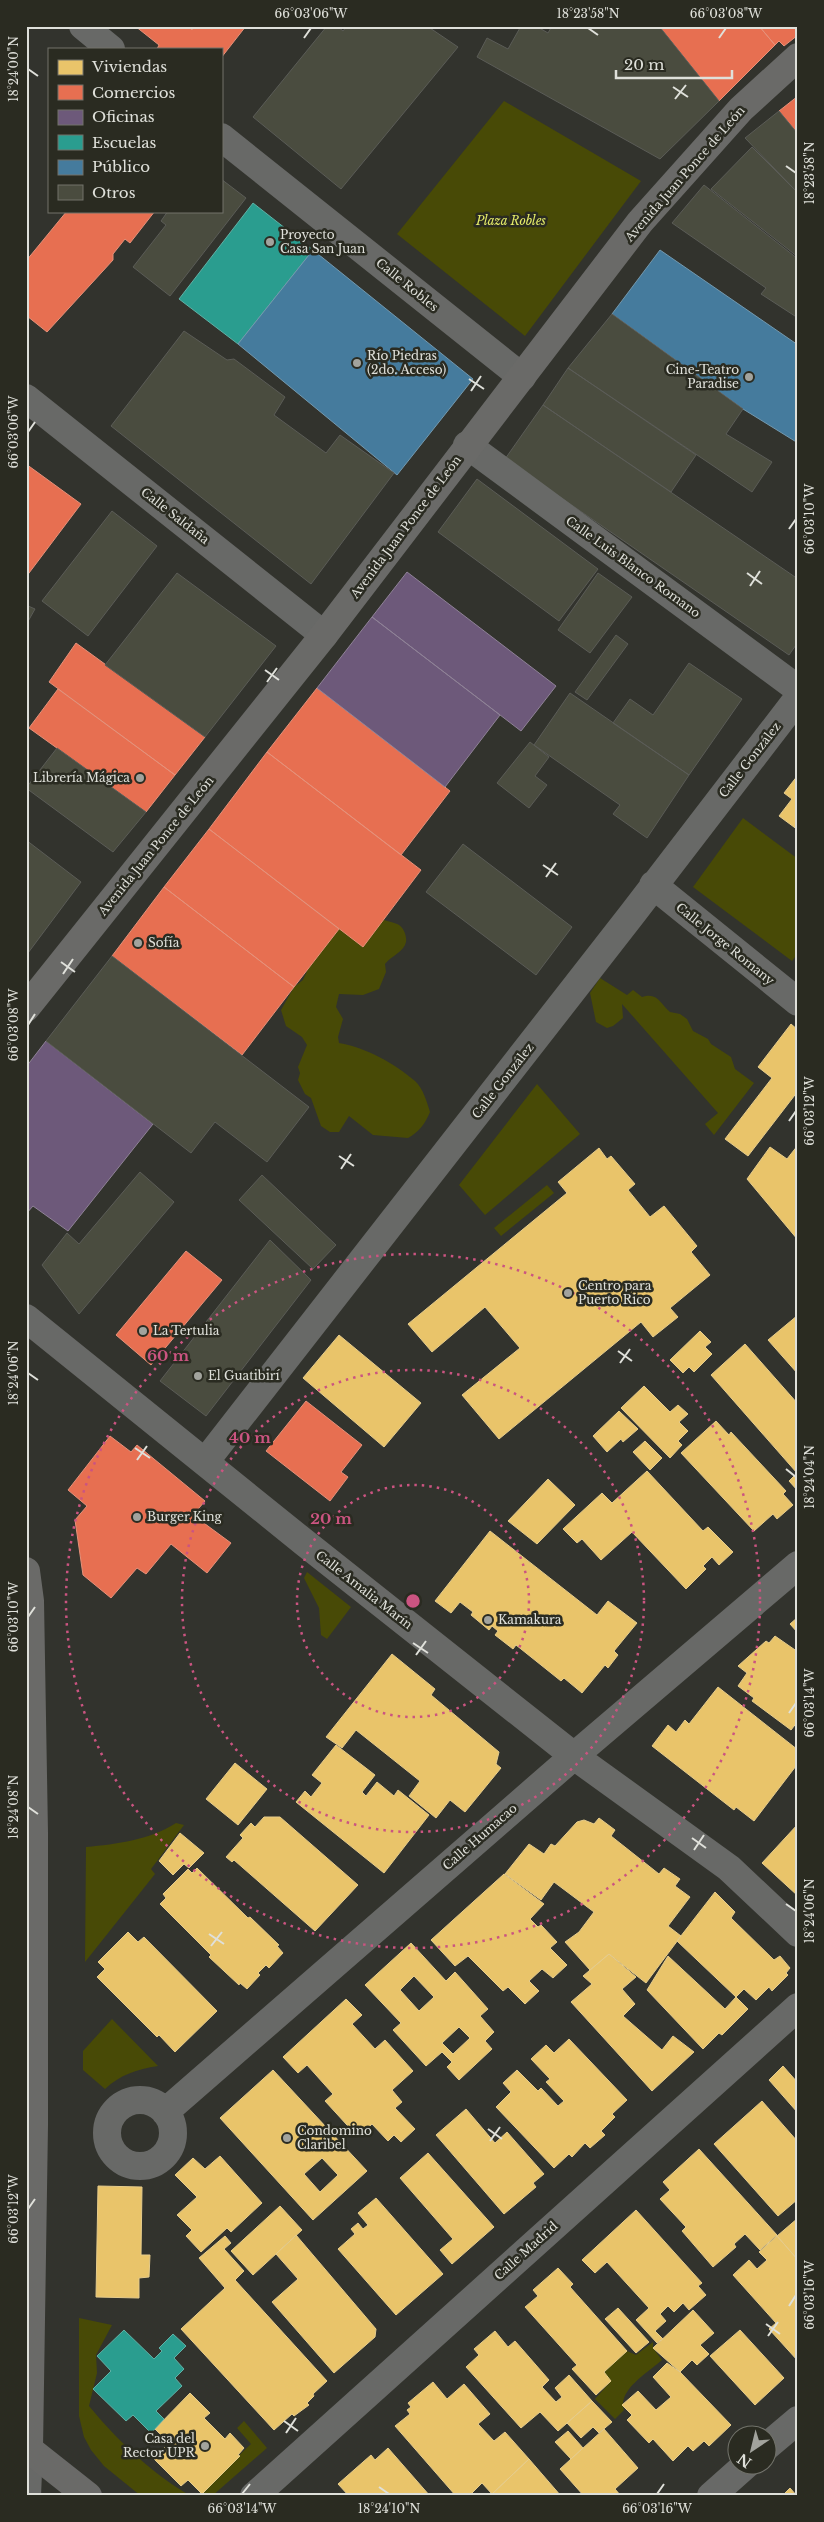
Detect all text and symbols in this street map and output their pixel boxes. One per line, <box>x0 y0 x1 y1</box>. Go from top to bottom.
text: 66°03'06"W <box>275 6 348 21</box>
text: 18°23'58"N <box>556 6 620 21</box>
text: 66°03'08"W <box>690 6 763 21</box>
text: 18°24'00"N <box>6 36 21 102</box>
legend <box>48 48 222 212</box>
scale bar <box>616 48 733 80</box>
text: 20 m <box>624 55 664 74</box>
text: Viviendas <box>91 57 167 76</box>
text: Comercios <box>92 83 175 102</box>
street label: Avenida Juan Ponce de León <box>621 103 748 245</box>
text: Oficinas <box>92 107 155 126</box>
text: Escuelas <box>92 133 157 152</box>
text: 18°23'58"N <box>802 141 817 205</box>
text: Público <box>92 157 150 176</box>
text: Otros <box>92 183 136 202</box>
park label: Plaza Robles <box>475 213 546 228</box>
place label: Proyecto Casa San Juan <box>280 227 365 256</box>
marker: Proyecto Casa San Juan <box>264 236 276 248</box>
street label: Calle Robles <box>373 255 441 314</box>
place label: Río Piedras (2do. Acceso) <box>367 348 446 377</box>
marker: Río Piedras (2do. Acceso) <box>351 357 363 369</box>
place label: Cine-Teatro Paradise <box>666 362 739 391</box>
marker: Cine-Teatro Paradise <box>743 371 755 383</box>
text: 66°03'06"W <box>6 395 21 468</box>
street label: Avenida Juan Ponce de León <box>346 452 464 602</box>
text: 66°03'10"W <box>802 483 817 554</box>
street label: Calle Saldaña <box>138 484 213 547</box>
street label: Calle Luis Blanco Romano <box>563 513 704 621</box>
street label: Calle González <box>715 719 784 800</box>
place label: Librería Mágica <box>33 770 130 785</box>
marker: Librería Mágica <box>134 772 146 784</box>
street label: Avenida Juan Ponce de León <box>94 773 216 919</box>
street label: Calle Jorge Romany <box>673 899 778 988</box>
place label: Sofía <box>148 935 180 950</box>
marker: Sofía <box>132 937 144 949</box>
text: 66°03'08"W <box>6 988 21 1061</box>
street label: Calle González <box>468 1040 537 1121</box>
text: 66°03'12"W <box>802 1075 817 1146</box>
place label: Centro para Puerto Rico <box>578 1278 652 1307</box>
marker: Centro para Puerto Rico <box>562 1287 574 1299</box>
place label: La Tertulia <box>153 1323 220 1338</box>
marker: La Tertulia <box>137 1325 149 1337</box>
text: 18°24'06"N <box>6 1340 21 1406</box>
text: 60 m <box>147 1346 189 1365</box>
place label: El Guatibirí <box>208 1368 280 1383</box>
marker: El Guatibirí <box>192 1370 204 1382</box>
text: 40 m <box>229 1428 271 1447</box>
text: 18°24'04"N <box>802 1445 817 1509</box>
place label: Burger King <box>147 1509 222 1524</box>
text: 20 m <box>310 1509 352 1528</box>
marker: Burger King <box>131 1511 143 1523</box>
street label: Calle Amalia Marín <box>313 1547 416 1632</box>
text: 66°03'10"W <box>6 1581 21 1652</box>
centre of rings <box>404 1592 422 1610</box>
place label: Kamakura <box>498 1612 562 1627</box>
marker: Kamakura <box>482 1614 494 1626</box>
text: 66°03'14"W <box>802 1668 817 1737</box>
text: 18°24'08"N <box>6 1775 21 1839</box>
street label: Calle Humacao <box>439 1800 520 1873</box>
text: 18°24'06"N <box>802 1878 817 1944</box>
place label: Condomino Claribel <box>297 2123 372 2152</box>
marker: Condomino Claribel <box>281 2132 293 2144</box>
text: 66°03'12"W <box>6 2173 21 2244</box>
street label: Calle Madrid <box>491 2218 560 2283</box>
text: 66°03'16"W <box>802 2259 817 2330</box>
north arrow <box>726 2424 776 2474</box>
place label: Casa del Rector UPR <box>123 2431 196 2460</box>
marker: Casa del Rector UPR <box>199 2440 211 2452</box>
text: N <box>734 2449 755 2472</box>
text: 66°03'14"W <box>208 2501 277 2516</box>
text: 18°24'10"N <box>358 2501 421 2516</box>
text: 66°03'16"W <box>622 2501 693 2516</box>

